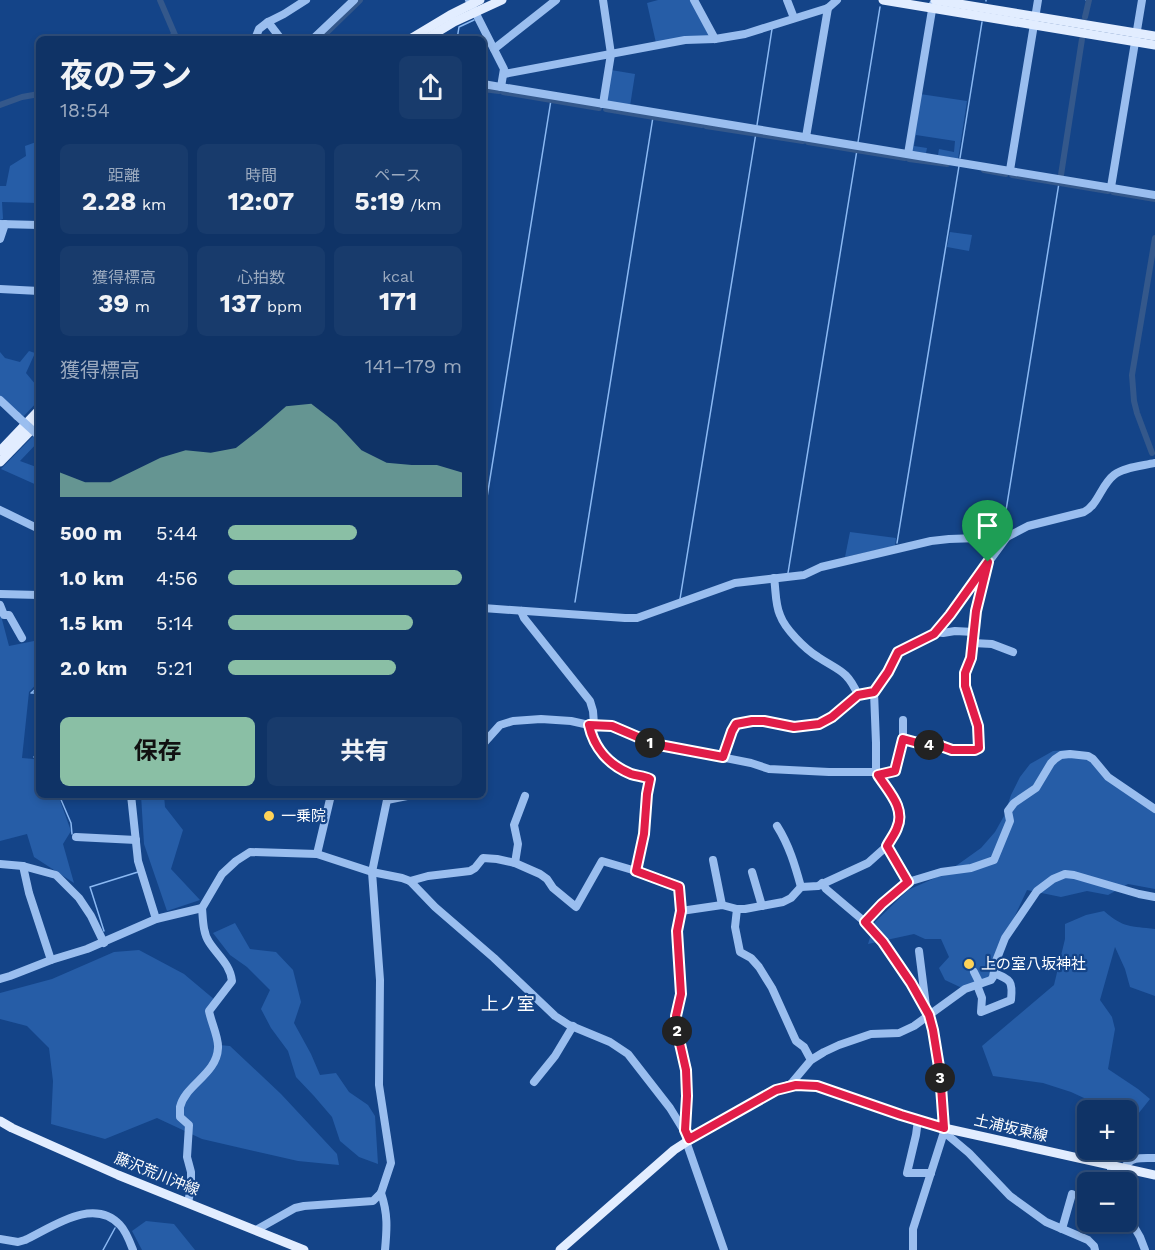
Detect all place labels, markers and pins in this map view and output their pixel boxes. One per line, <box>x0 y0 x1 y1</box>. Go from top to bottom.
pin <box>962 500 1013 562</box>
pin: 1 <box>635 728 665 758</box>
pin: 4 <box>914 730 944 760</box>
place label: 一乗院 <box>281 807 326 825</box>
marker: 一乗院 <box>262 809 276 823</box>
place label: 上の室八坂神社 <box>981 955 1086 973</box>
marker: 上の室八坂神社 <box>962 957 976 971</box>
pin: 2 <box>662 1016 692 1046</box>
pin: 3 <box>925 1063 955 1093</box>

